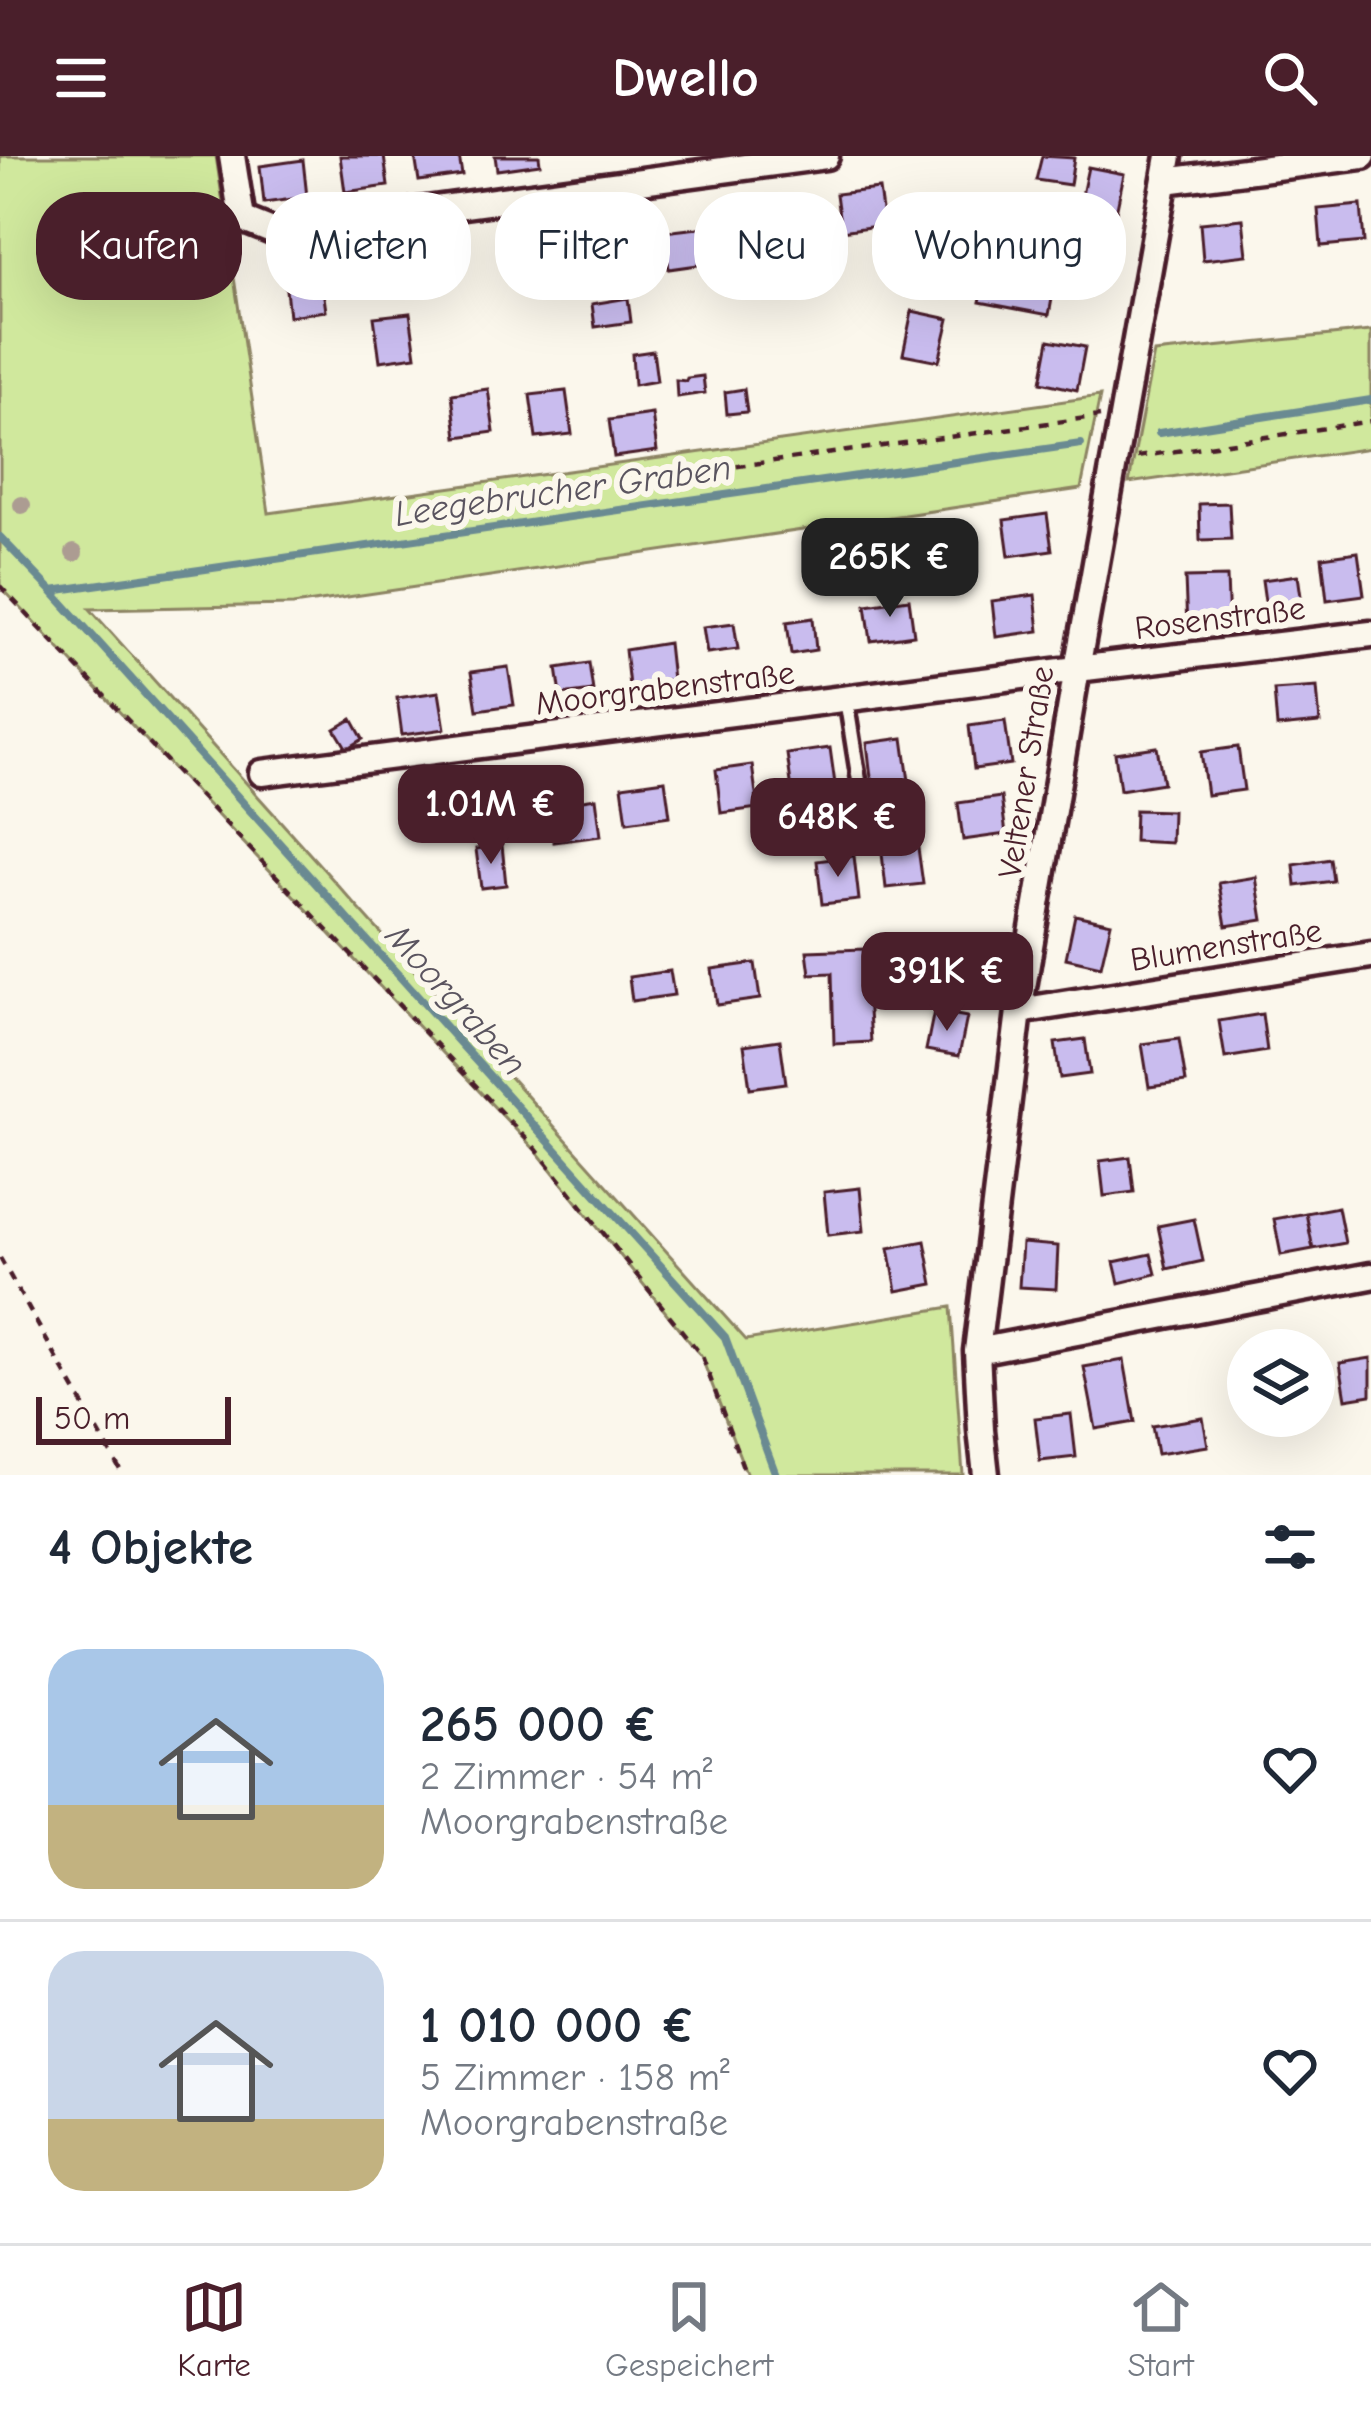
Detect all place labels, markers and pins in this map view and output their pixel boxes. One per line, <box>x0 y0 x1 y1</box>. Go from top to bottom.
pin: 265K € <box>792 518 988 620</box>
pin: 1.01M € <box>380 765 602 867</box>
pin: 648K € <box>740 778 936 880</box>
pin: 391K € <box>849 932 1045 1034</box>

